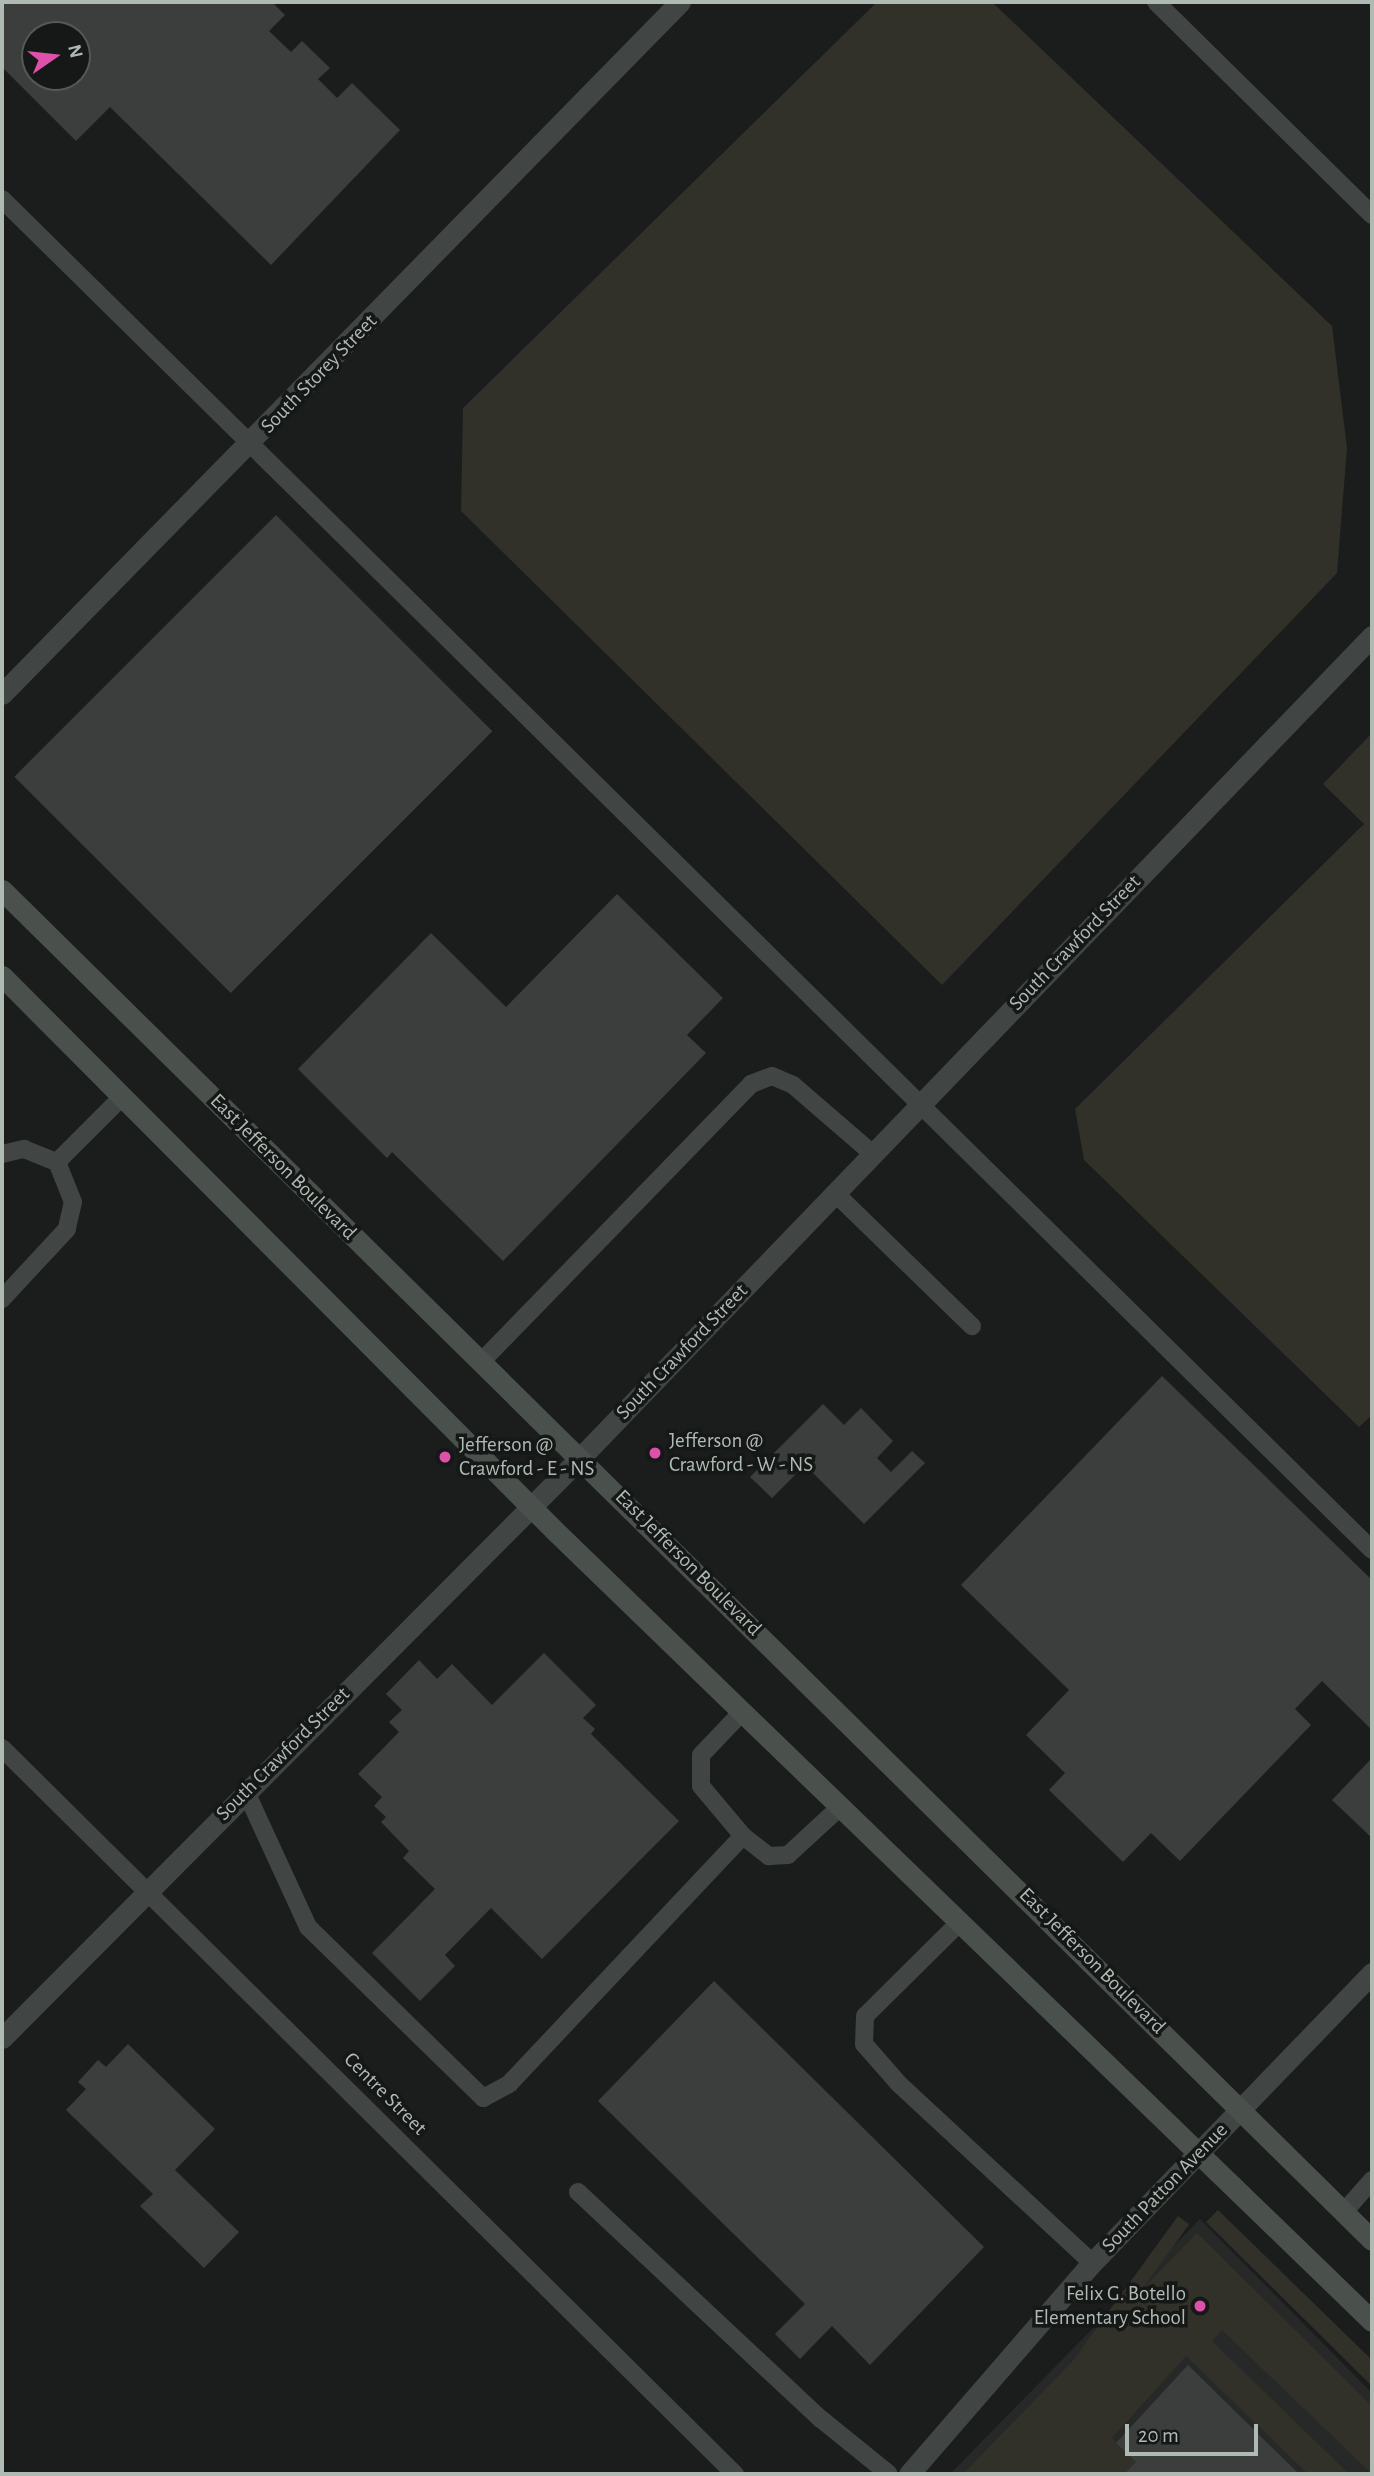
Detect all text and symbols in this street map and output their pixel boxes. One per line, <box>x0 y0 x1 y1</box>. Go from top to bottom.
north arrow <box>21 21 91 91</box>
text: N <box>64 43 86 60</box>
street label: South Storey Street <box>256 309 382 439</box>
street label: South Crawford Street <box>1004 870 1146 1016</box>
street label: East Jefferson Boulevard <box>205 1089 361 1245</box>
street label: South Crawford Street <box>611 1279 753 1425</box>
place label: Jefferson @ Crawford - W - NS <box>669 1428 813 1478</box>
place label: Jefferson @ Crawford - E - NS <box>459 1432 595 1482</box>
marker: Jefferson @ Crawford - W - NS <box>647 1445 663 1461</box>
marker: Jefferson @ Crawford - E - NS <box>437 1449 453 1465</box>
street label: East Jefferson Boulevard <box>610 1485 766 1641</box>
street label: South Crawford Street <box>211 1682 355 1826</box>
street label: East Jefferson Boulevard <box>1014 1883 1170 2039</box>
street label: Centre Street <box>338 2047 432 2141</box>
street label: South Patton Avenue <box>1097 2118 1233 2258</box>
place label: Felix G. Botello Elementary School <box>1034 2281 1186 2331</box>
marker: Felix G. Botello Elementary School <box>1192 2298 1208 2314</box>
scale bar <box>1129 2410 1262 2454</box>
text: 20 m <box>1138 2425 1179 2446</box>

